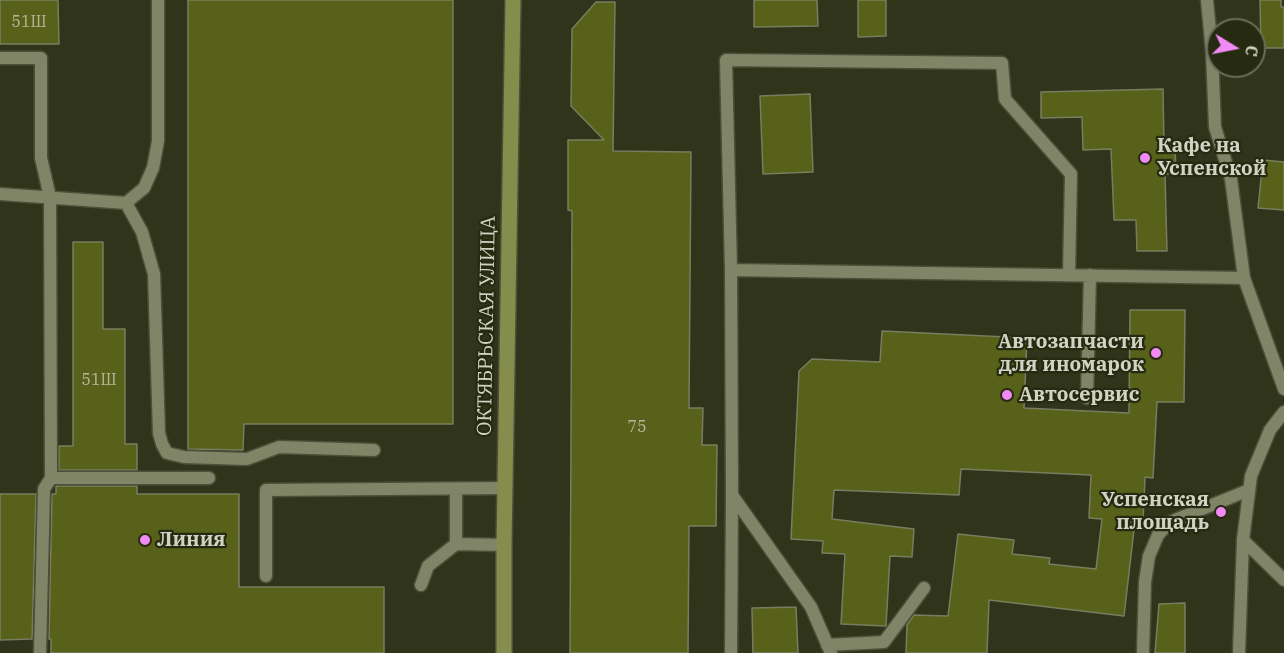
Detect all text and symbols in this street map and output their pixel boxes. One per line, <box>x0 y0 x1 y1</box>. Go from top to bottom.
house number: 51Ш <box>11 12 47 32</box>
north arrow <box>1206 18 1266 78</box>
text: С <box>1241 44 1263 58</box>
place label: Кафе на Успенской <box>1157 134 1266 181</box>
marker: Кафе на Успенской <box>1138 151 1152 165</box>
street label: ОКТЯБРЬСКАЯ УЛИЦА <box>473 216 501 436</box>
place label: Автозапчасти для иномарок <box>998 330 1144 377</box>
marker: Автозапчасти для иномарок <box>1149 346 1163 360</box>
house number: 51Ш <box>81 370 117 390</box>
place label: Автосервис <box>1019 383 1139 407</box>
marker: Автосервис <box>1000 388 1014 402</box>
house number: 75 <box>627 417 647 437</box>
place label: Успенская площадь <box>1101 488 1209 535</box>
marker: Успенская площадь <box>1214 505 1228 519</box>
place label: Линия <box>157 528 226 552</box>
marker: Линия <box>138 533 152 547</box>

